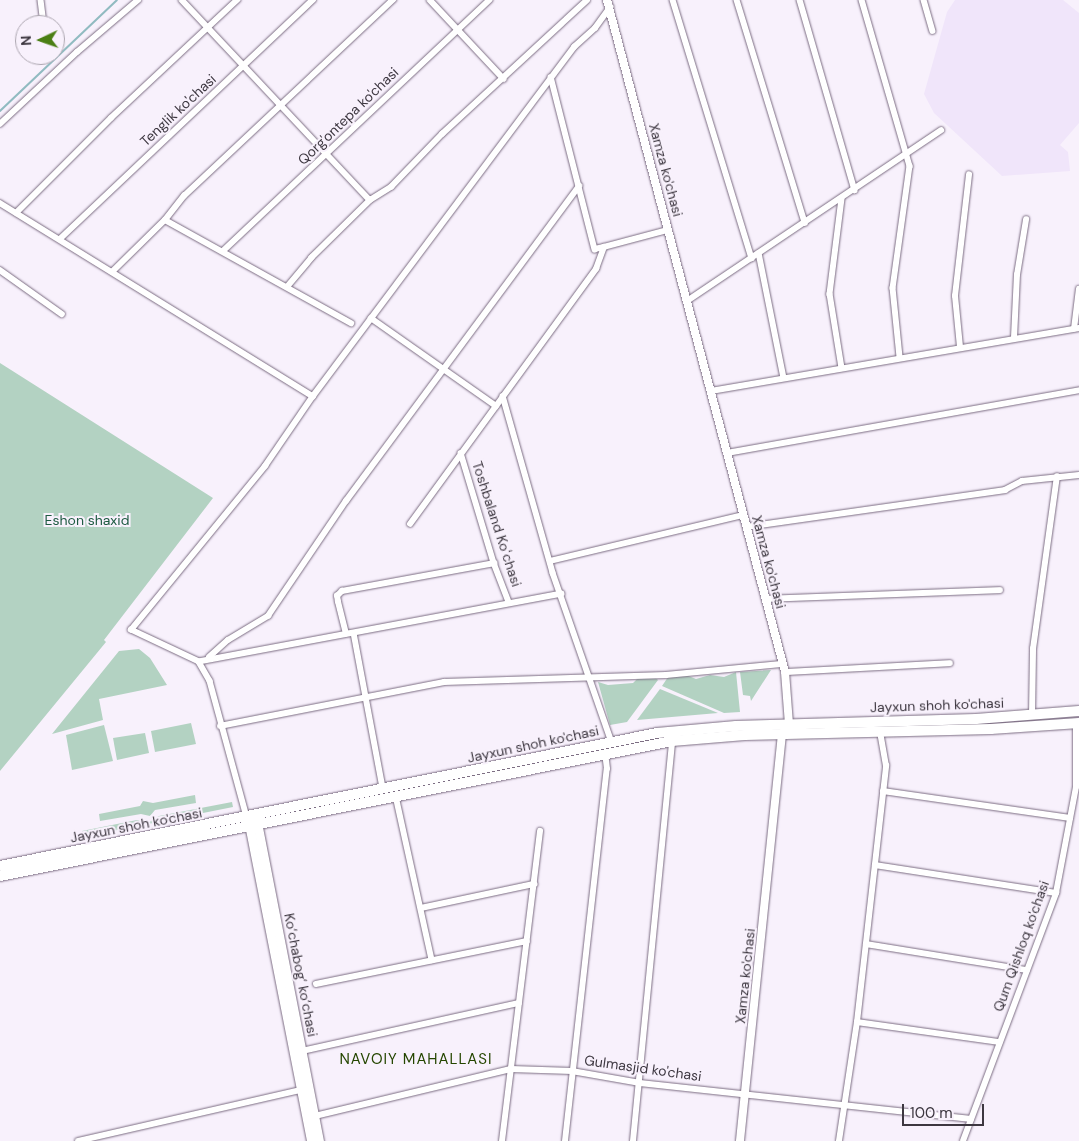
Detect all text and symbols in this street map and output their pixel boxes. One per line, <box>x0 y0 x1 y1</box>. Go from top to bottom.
north arrow <box>15 15 65 65</box>
text: N <box>17 35 35 46</box>
street label: Qorg'ontepa ko'chasi <box>294 64 402 168</box>
street label: Tenglik ko'chasi <box>137 71 219 149</box>
street label: Xamza ko'chasi <box>645 121 687 219</box>
street label: Toshbaland Koʻchasi <box>469 459 525 589</box>
park label: Eshon shaxid <box>45 512 129 528</box>
street label: Xamza ko'chasi <box>748 513 790 611</box>
street label: Jayxun shoh ko'chasi <box>870 694 1004 716</box>
street label: Jayxun shoh ko'chasi <box>466 722 600 766</box>
street label: Jayxun shoh ko'chasi <box>69 804 203 846</box>
street label: Qum Qishloq ko'chasi <box>989 878 1053 1014</box>
street label: Ko‘chabog‘ ko‘chasi <box>281 912 321 1038</box>
street label: Xamza ko'chasi <box>732 927 758 1025</box>
district label: NAVOIY MAHALLASI <box>337 1051 495 1069</box>
street label: Gulmasjid ko'chasi <box>583 1051 703 1085</box>
scale bar <box>904 1094 986 1126</box>
text: 100 m <box>910 1103 953 1123</box>

